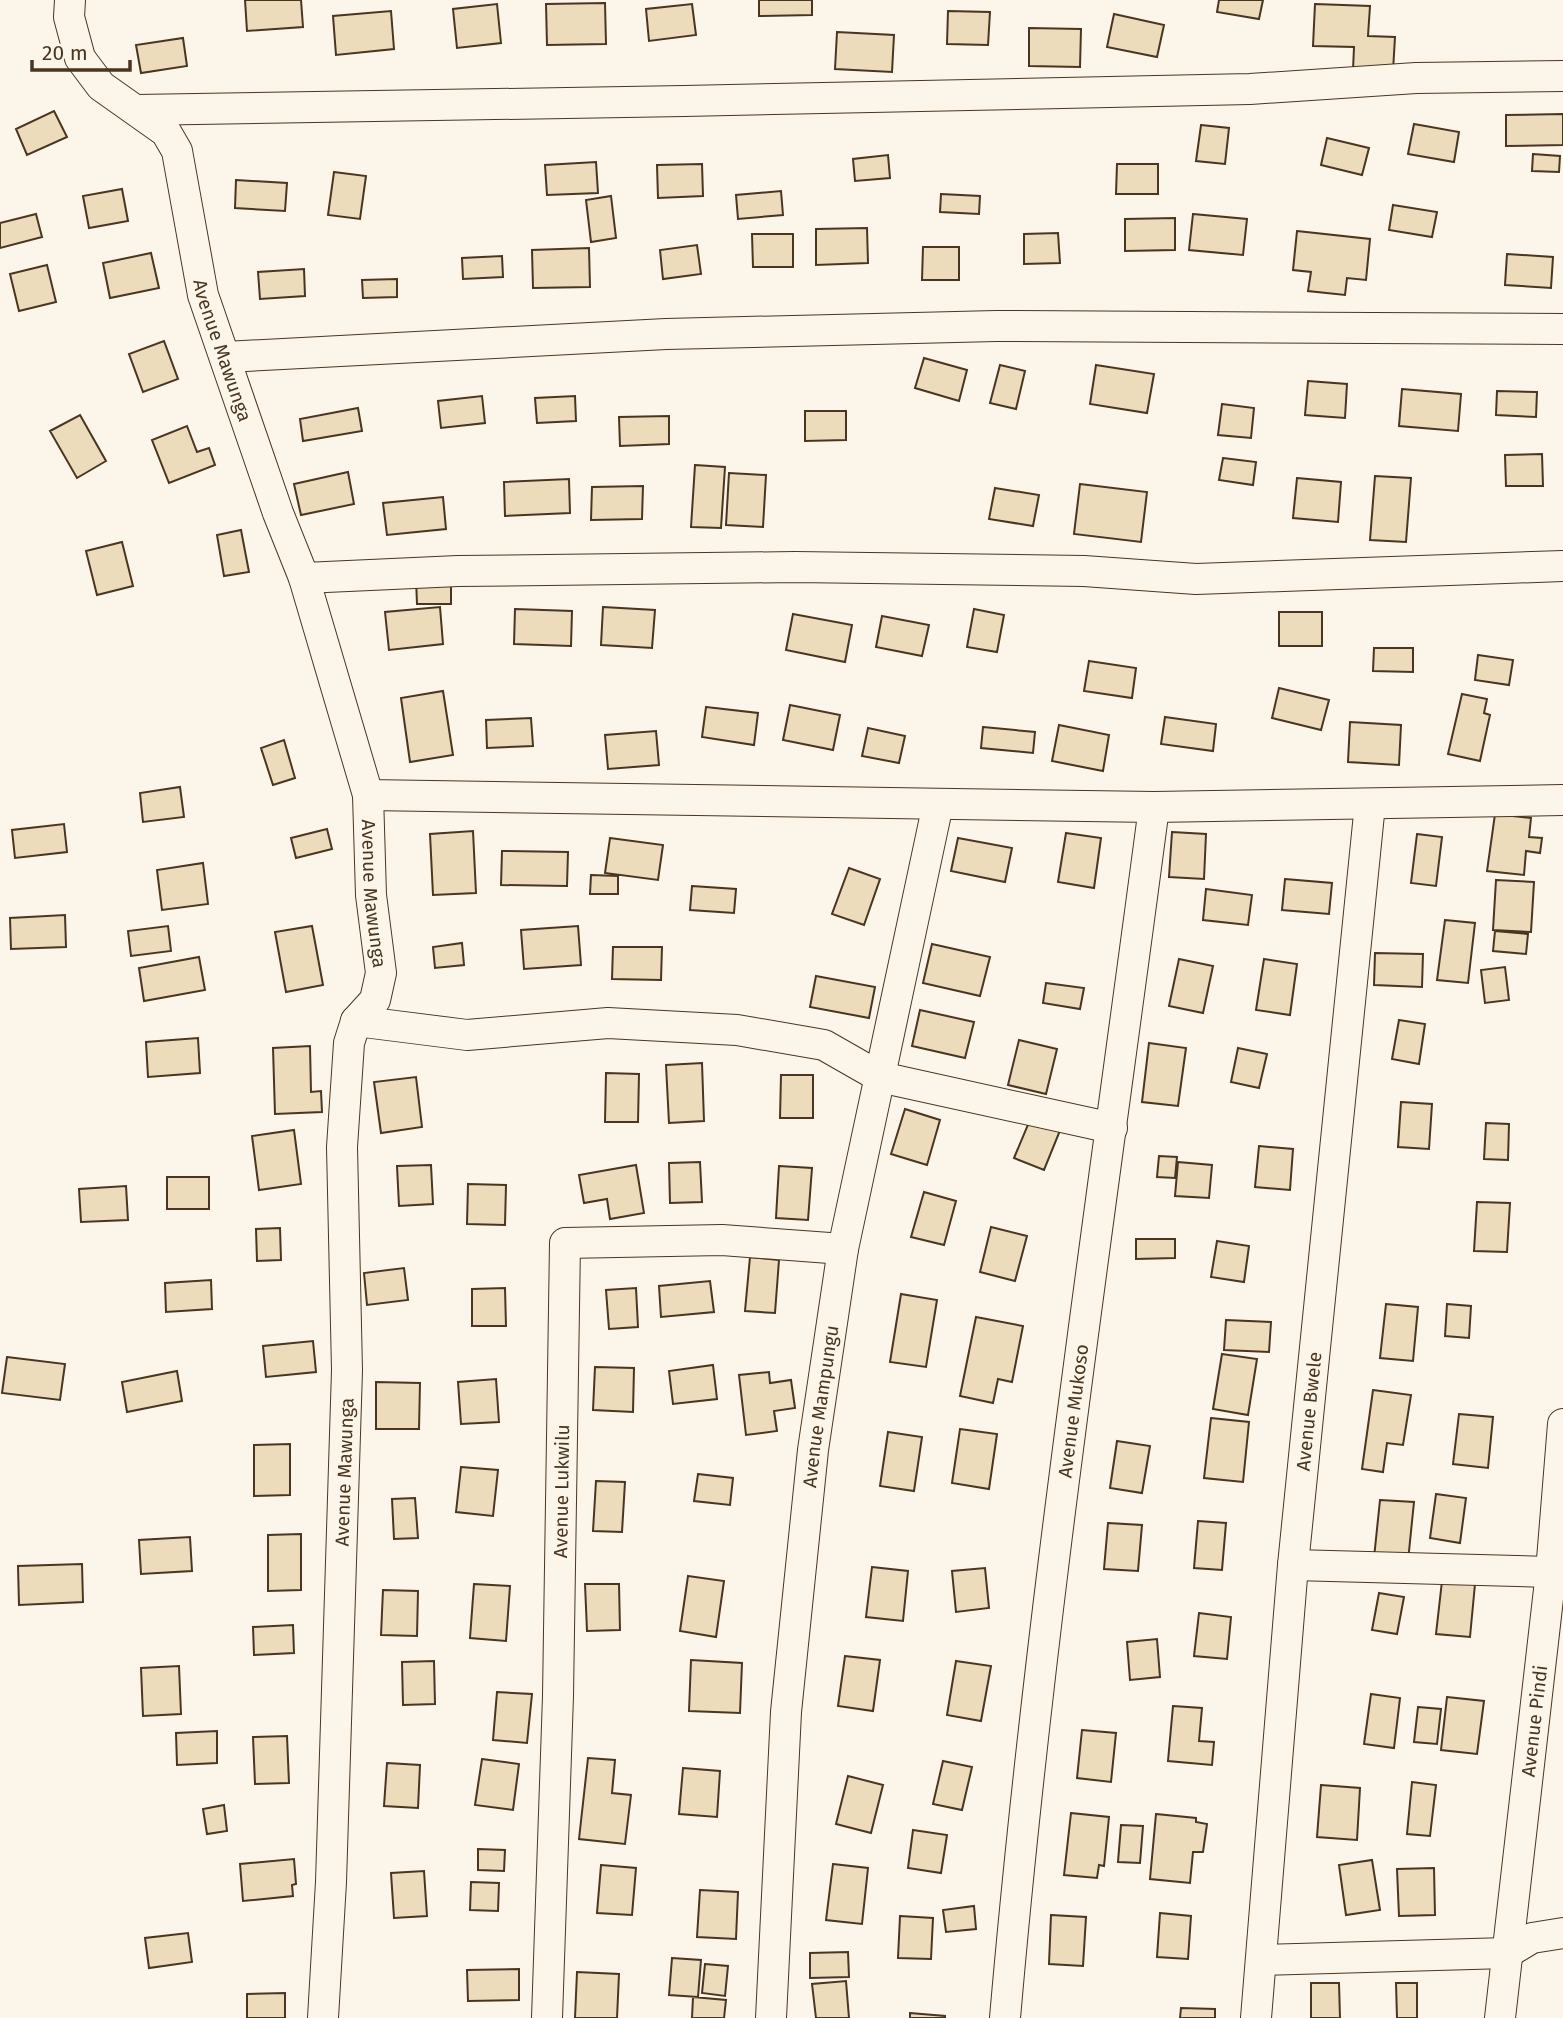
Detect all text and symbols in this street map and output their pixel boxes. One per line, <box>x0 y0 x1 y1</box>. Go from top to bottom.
scale bar <box>32 28 130 72</box>
text: 20 m <box>42 40 88 66</box>
street label: Avenue Mawunga <box>188 277 257 425</box>
street label: Avenue Mawunga <box>357 819 391 969</box>
street label: Avenue Mampungu <box>798 1324 843 1489</box>
street label: Avenue Mukoso <box>1053 1343 1094 1479</box>
street label: Avenue Bwele <box>1292 1351 1327 1472</box>
street label: Avenue Mawunga <box>330 1397 359 1547</box>
street label: Avenue Lukwilu <box>549 1424 574 1558</box>
street label: Avenue Pindi <box>1517 1664 1552 1778</box>

